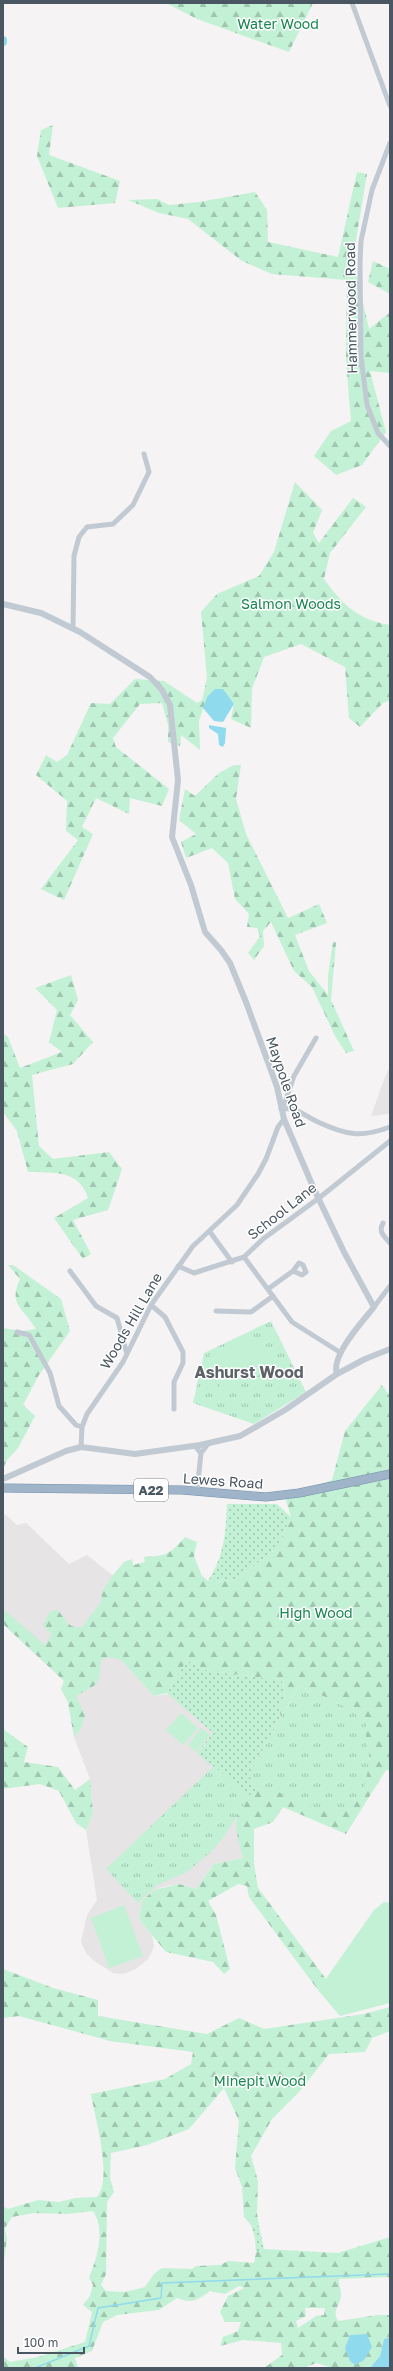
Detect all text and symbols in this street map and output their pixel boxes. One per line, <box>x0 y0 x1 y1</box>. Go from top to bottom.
park label: Water Wood <box>237 15 319 32</box>
street label: Hammerwood Road <box>341 242 360 374</box>
park label: Salmon Woods <box>241 595 341 612</box>
street label: Maypole Road <box>263 1034 310 1129</box>
street label: School Lane <box>244 1178 320 1243</box>
street label: Woods Hill Lane <box>96 1269 165 1372</box>
district label: Ashurst Wood <box>194 1362 304 1382</box>
street label: Lewes Road <box>182 1469 264 1492</box>
road number: A22 <box>134 1479 168 1501</box>
park label: High Wood <box>279 1604 353 1621</box>
park label: Minepit Wood <box>214 2072 306 2089</box>
scale bar <box>18 2329 84 2355</box>
text: 100 m <box>24 2335 58 2350</box>

